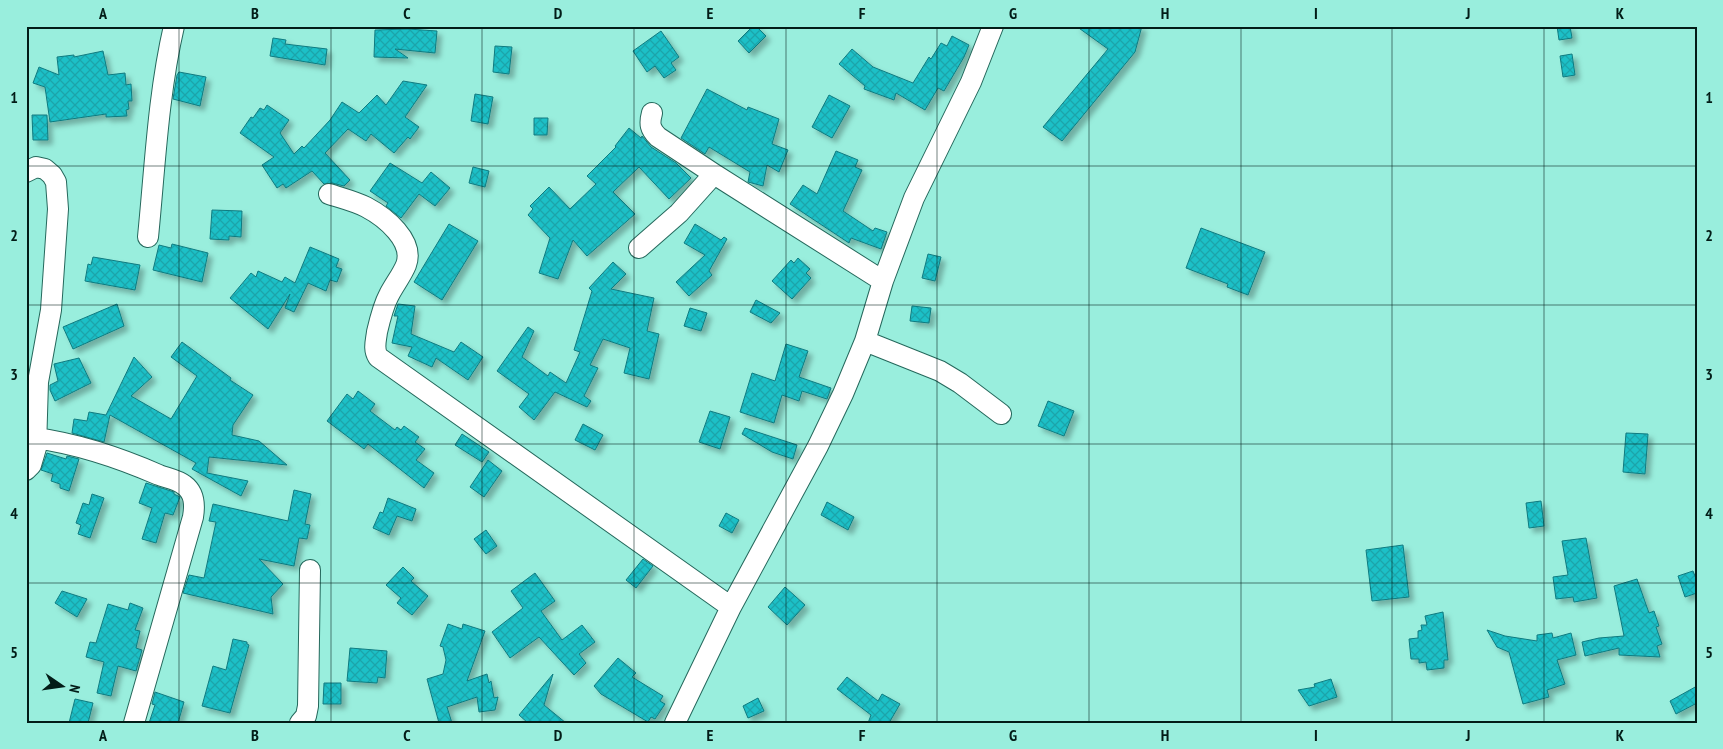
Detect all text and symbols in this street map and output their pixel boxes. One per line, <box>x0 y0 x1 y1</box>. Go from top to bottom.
text: A <box>98 3 108 23</box>
text: B <box>251 3 259 23</box>
text: C <box>403 3 411 23</box>
text: D <box>554 3 563 23</box>
text: E <box>707 3 714 23</box>
text: F <box>859 3 866 23</box>
text: G <box>1009 3 1017 23</box>
text: H <box>1161 3 1169 23</box>
text: I <box>1314 3 1318 23</box>
text: J <box>1465 3 1470 23</box>
text: K <box>1616 3 1625 23</box>
text: 1 <box>10 87 18 107</box>
text: 1 <box>1705 87 1713 107</box>
text: 2 <box>10 225 18 245</box>
text: 2 <box>1705 225 1713 245</box>
text: 3 <box>10 364 18 384</box>
text: 3 <box>1705 364 1713 384</box>
text: 4 <box>10 503 18 523</box>
text: 4 <box>1705 503 1713 523</box>
text: 5 <box>10 642 18 662</box>
text: 5 <box>1705 642 1713 662</box>
north arrow <box>38 662 88 712</box>
text: N <box>65 683 84 695</box>
text: A <box>98 725 108 745</box>
text: B <box>251 725 259 745</box>
text: C <box>403 725 411 745</box>
text: D <box>554 725 563 745</box>
text: E <box>707 725 714 745</box>
text: F <box>859 725 866 745</box>
text: G <box>1009 725 1017 745</box>
text: H <box>1161 725 1169 745</box>
text: I <box>1314 725 1318 745</box>
text: J <box>1465 725 1470 745</box>
text: K <box>1616 725 1625 745</box>

